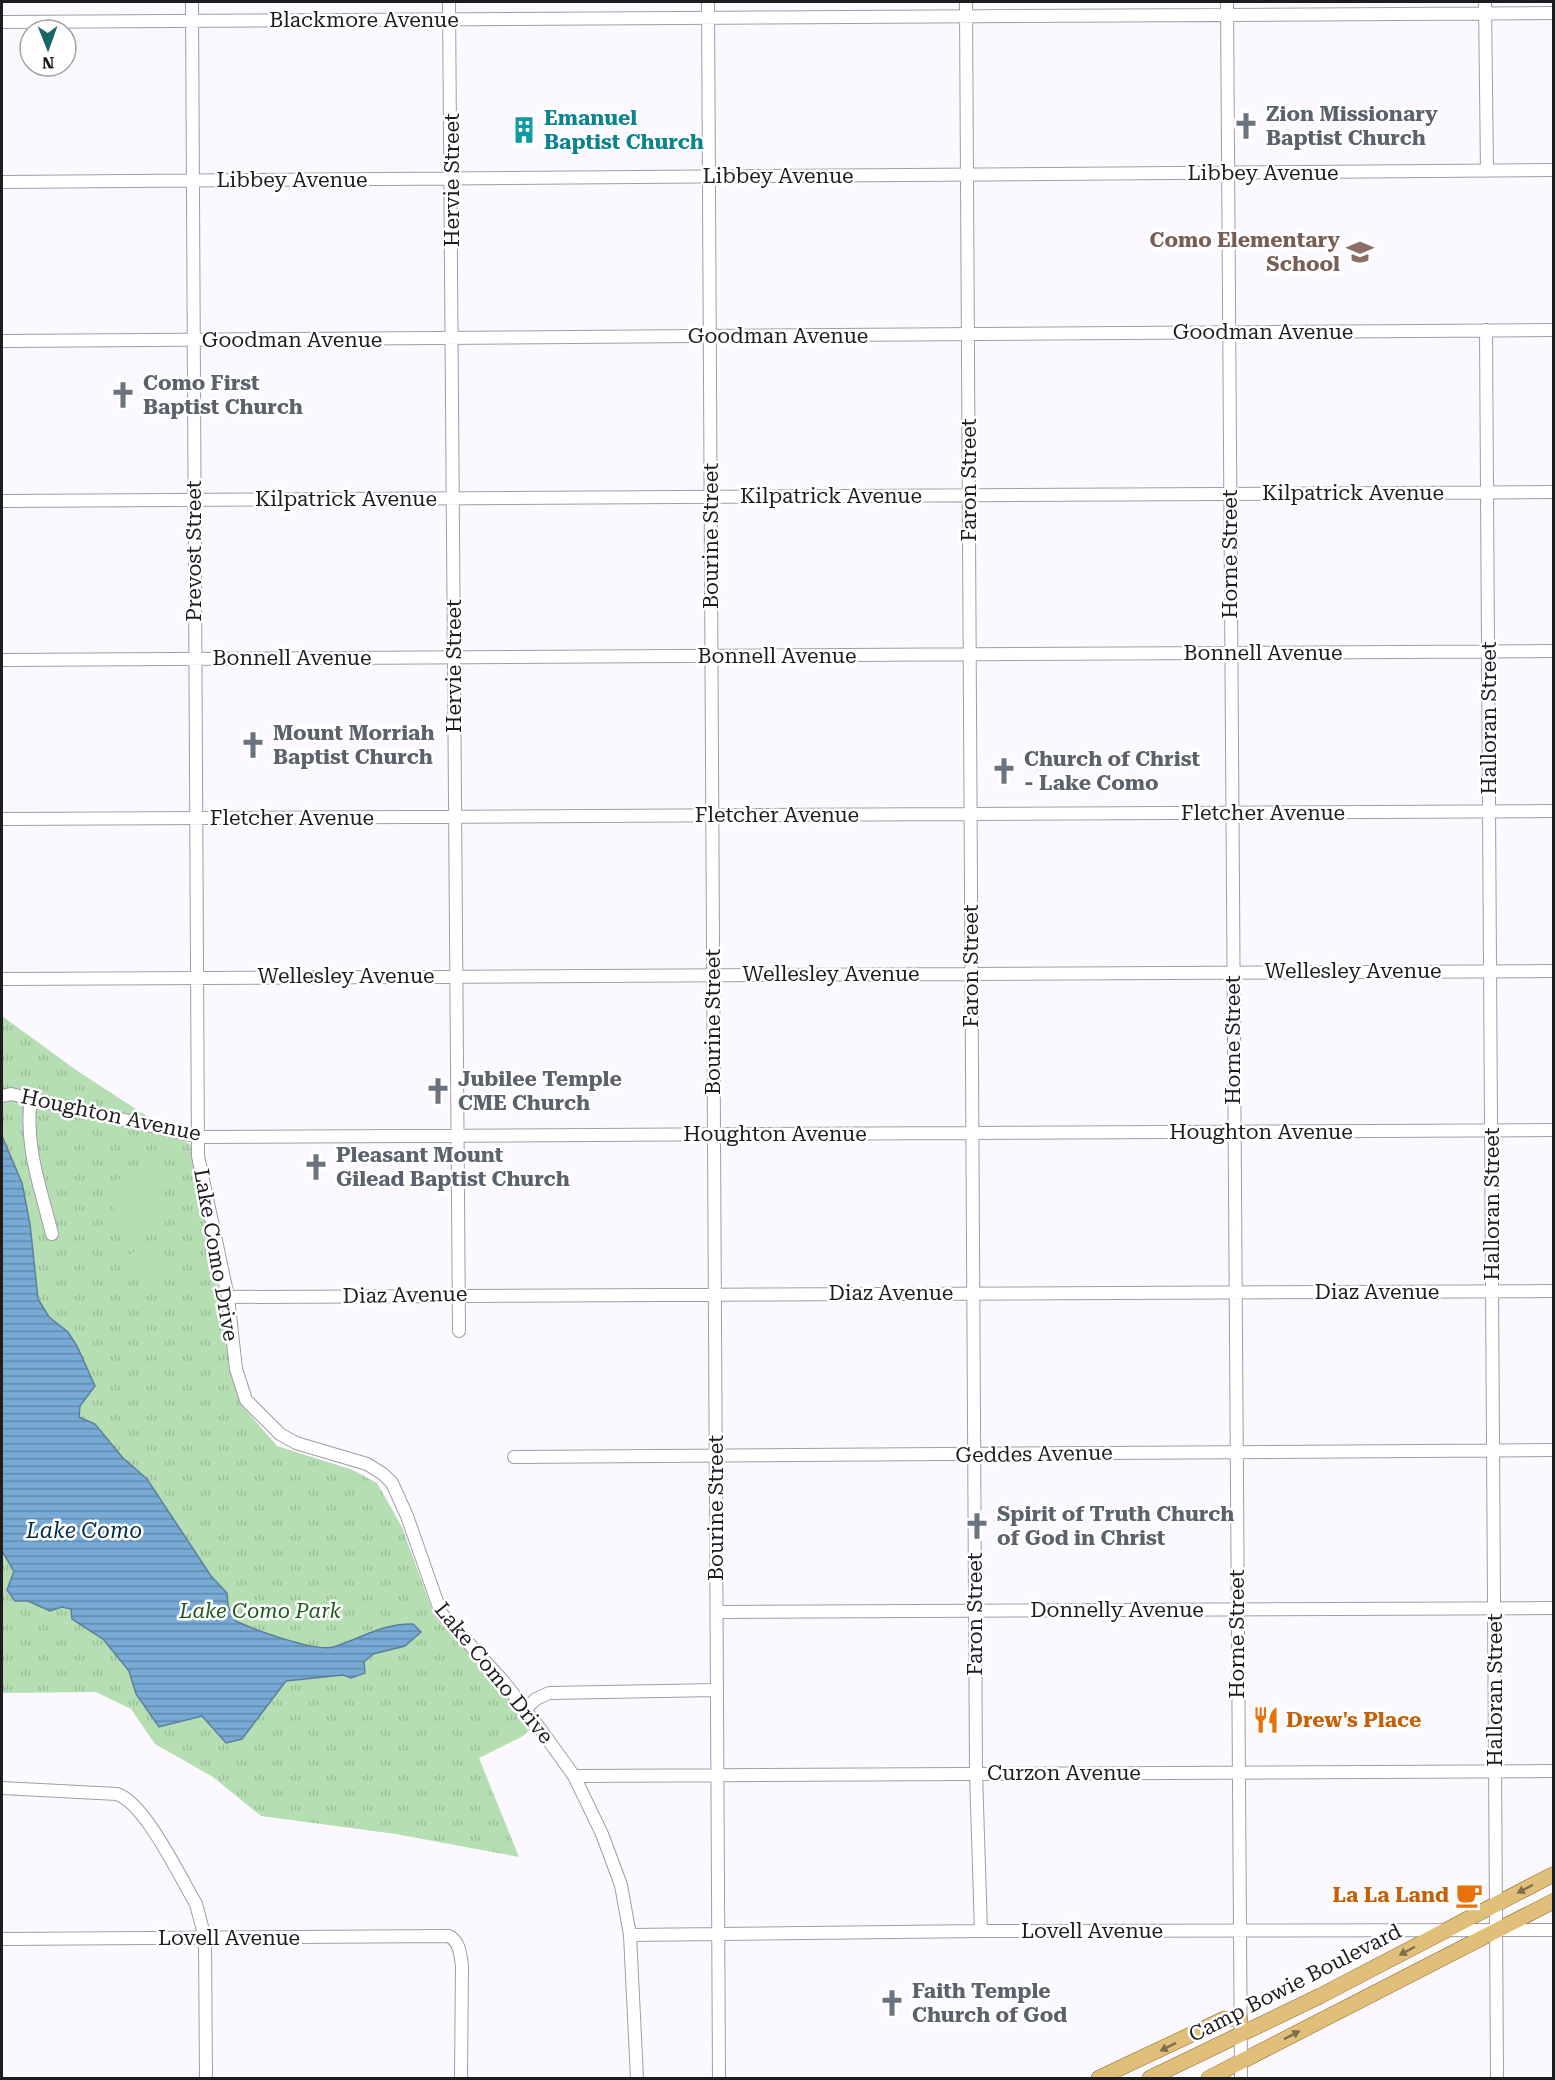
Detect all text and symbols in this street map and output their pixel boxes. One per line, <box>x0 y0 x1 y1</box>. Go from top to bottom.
street label: Blackmore Avenue <box>269 8 459 32</box>
north arrow <box>18 18 78 78</box>
text: N <box>42 53 55 72</box>
place label: Zion Missionary Baptist Church <box>1266 102 1438 150</box>
place label: Emanuel Baptist Church <box>544 106 704 154</box>
church icon: Zion Missionary Baptist Church <box>1231 111 1261 141</box>
street label: Hervie Street <box>440 113 464 247</box>
building icon: Emanuel Baptist Church <box>509 115 539 145</box>
street label: Libbey Avenue <box>1187 161 1339 185</box>
street label: Libbey Avenue <box>702 164 854 188</box>
street label: Libbey Avenue <box>216 168 368 192</box>
place label: Como Elementary School <box>1150 228 1340 276</box>
school or university icon: Como Elementary School <box>1345 237 1375 267</box>
street label: Goodman Avenue <box>1173 320 1353 344</box>
street label: Goodman Avenue <box>688 324 868 348</box>
street label: Goodman Avenue <box>202 328 382 352</box>
place label: Como First Baptist Church <box>143 371 303 419</box>
church icon: Como First Baptist Church <box>108 380 138 410</box>
street label: Faron Street <box>957 418 981 542</box>
street label: Bourine Street <box>699 463 723 609</box>
street label: Prevost Street <box>182 480 206 622</box>
street label: Kilpatrick Avenue <box>1262 481 1444 505</box>
street label: Kilpatrick Avenue <box>740 484 922 508</box>
street label: Kilpatrick Avenue <box>255 487 437 511</box>
street label: Horne Street <box>1218 489 1242 619</box>
street label: Hervie Street <box>442 599 466 733</box>
street label: Bonnell Avenue <box>1183 641 1343 665</box>
street label: Halloran Street <box>1477 641 1501 795</box>
street label: Bonnell Avenue <box>697 644 857 668</box>
street label: Bonnell Avenue <box>212 646 372 670</box>
place label: Mount Morriah Baptist Church <box>273 721 434 769</box>
church icon: Mount Morriah Baptist Church <box>238 730 268 760</box>
place label: Church of Christ - Lake Como <box>1024 747 1200 795</box>
church icon: Church of Christ - Lake Como <box>989 756 1019 786</box>
street label: Fletcher Avenue <box>1181 801 1345 825</box>
street label: Fletcher Avenue <box>695 803 859 827</box>
street label: Fletcher Avenue <box>210 806 374 830</box>
street label: Faron Street <box>959 904 983 1028</box>
street label: Bourine Street <box>701 949 725 1095</box>
street label: Wellesley Avenue <box>1264 959 1442 983</box>
street label: Wellesley Avenue <box>742 962 920 986</box>
street label: Wellesley Avenue <box>257 964 435 988</box>
street label: Horne Street <box>1221 975 1245 1105</box>
place label: Jubilee Temple CME Church <box>458 1067 622 1115</box>
church icon: Jubilee Temple CME Church <box>423 1076 453 1106</box>
street label: Houghton Avenue <box>19 1084 203 1146</box>
street label: Houghton Avenue <box>1169 1120 1353 1144</box>
street label: Houghton Avenue <box>683 1122 867 1146</box>
street label: Halloran Street <box>1480 1127 1504 1281</box>
place label: Pleasant Mount Gilead Baptist Church <box>336 1143 570 1191</box>
church icon: Pleasant Mount Gilead Baptist Church <box>301 1152 331 1182</box>
street label: Lake Como Drive <box>189 1167 243 1343</box>
street label: Diaz Avenue <box>1315 1280 1439 1304</box>
street label: Diaz Avenue <box>829 1281 953 1305</box>
street label: Diaz Avenue <box>342 1282 468 1308</box>
street label: Bourine Street <box>704 1435 728 1581</box>
street label: Geddes Avenue <box>955 1441 1113 1467</box>
place label: Spirit of Truth Church of God in Christ <box>997 1502 1234 1550</box>
church icon: Spirit of Truth Church of God in Christ <box>962 1511 992 1541</box>
water label: Lake Como <box>25 1518 142 1543</box>
street label: Faron Street <box>963 1552 987 1676</box>
street label: Horne Street <box>1225 1569 1249 1699</box>
street label: Lake Como Drive <box>430 1598 558 1748</box>
street label: Donnelly Avenue <box>1030 1598 1204 1622</box>
park label: Lake Como Park <box>178 1599 341 1623</box>
street label: Halloran Street <box>1483 1613 1507 1767</box>
restaurant icon: Drew's Place <box>1251 1705 1281 1735</box>
place label: Drew's Place <box>1286 1708 1421 1732</box>
street label: Curzon Avenue <box>987 1761 1141 1785</box>
cafe icon: La La Land <box>1454 1880 1484 1910</box>
place label: La La Land <box>1332 1883 1449 1907</box>
one-way arrow <box>1516 1884 1534 1894</box>
street label: Lovell Avenue <box>1021 1919 1163 1943</box>
street label: Camp Bowie Boulevard <box>1185 1919 1406 2047</box>
street label: Lovell Avenue <box>158 1926 300 1950</box>
one-way arrow <box>1398 1946 1415 1955</box>
place label: Faith Temple Church of God <box>912 1979 1067 2027</box>
church icon: Faith Temple Church of God <box>877 1988 907 2018</box>
one-way arrow <box>1284 2030 1301 2040</box>
one-way arrow <box>1159 2042 1176 2052</box>

